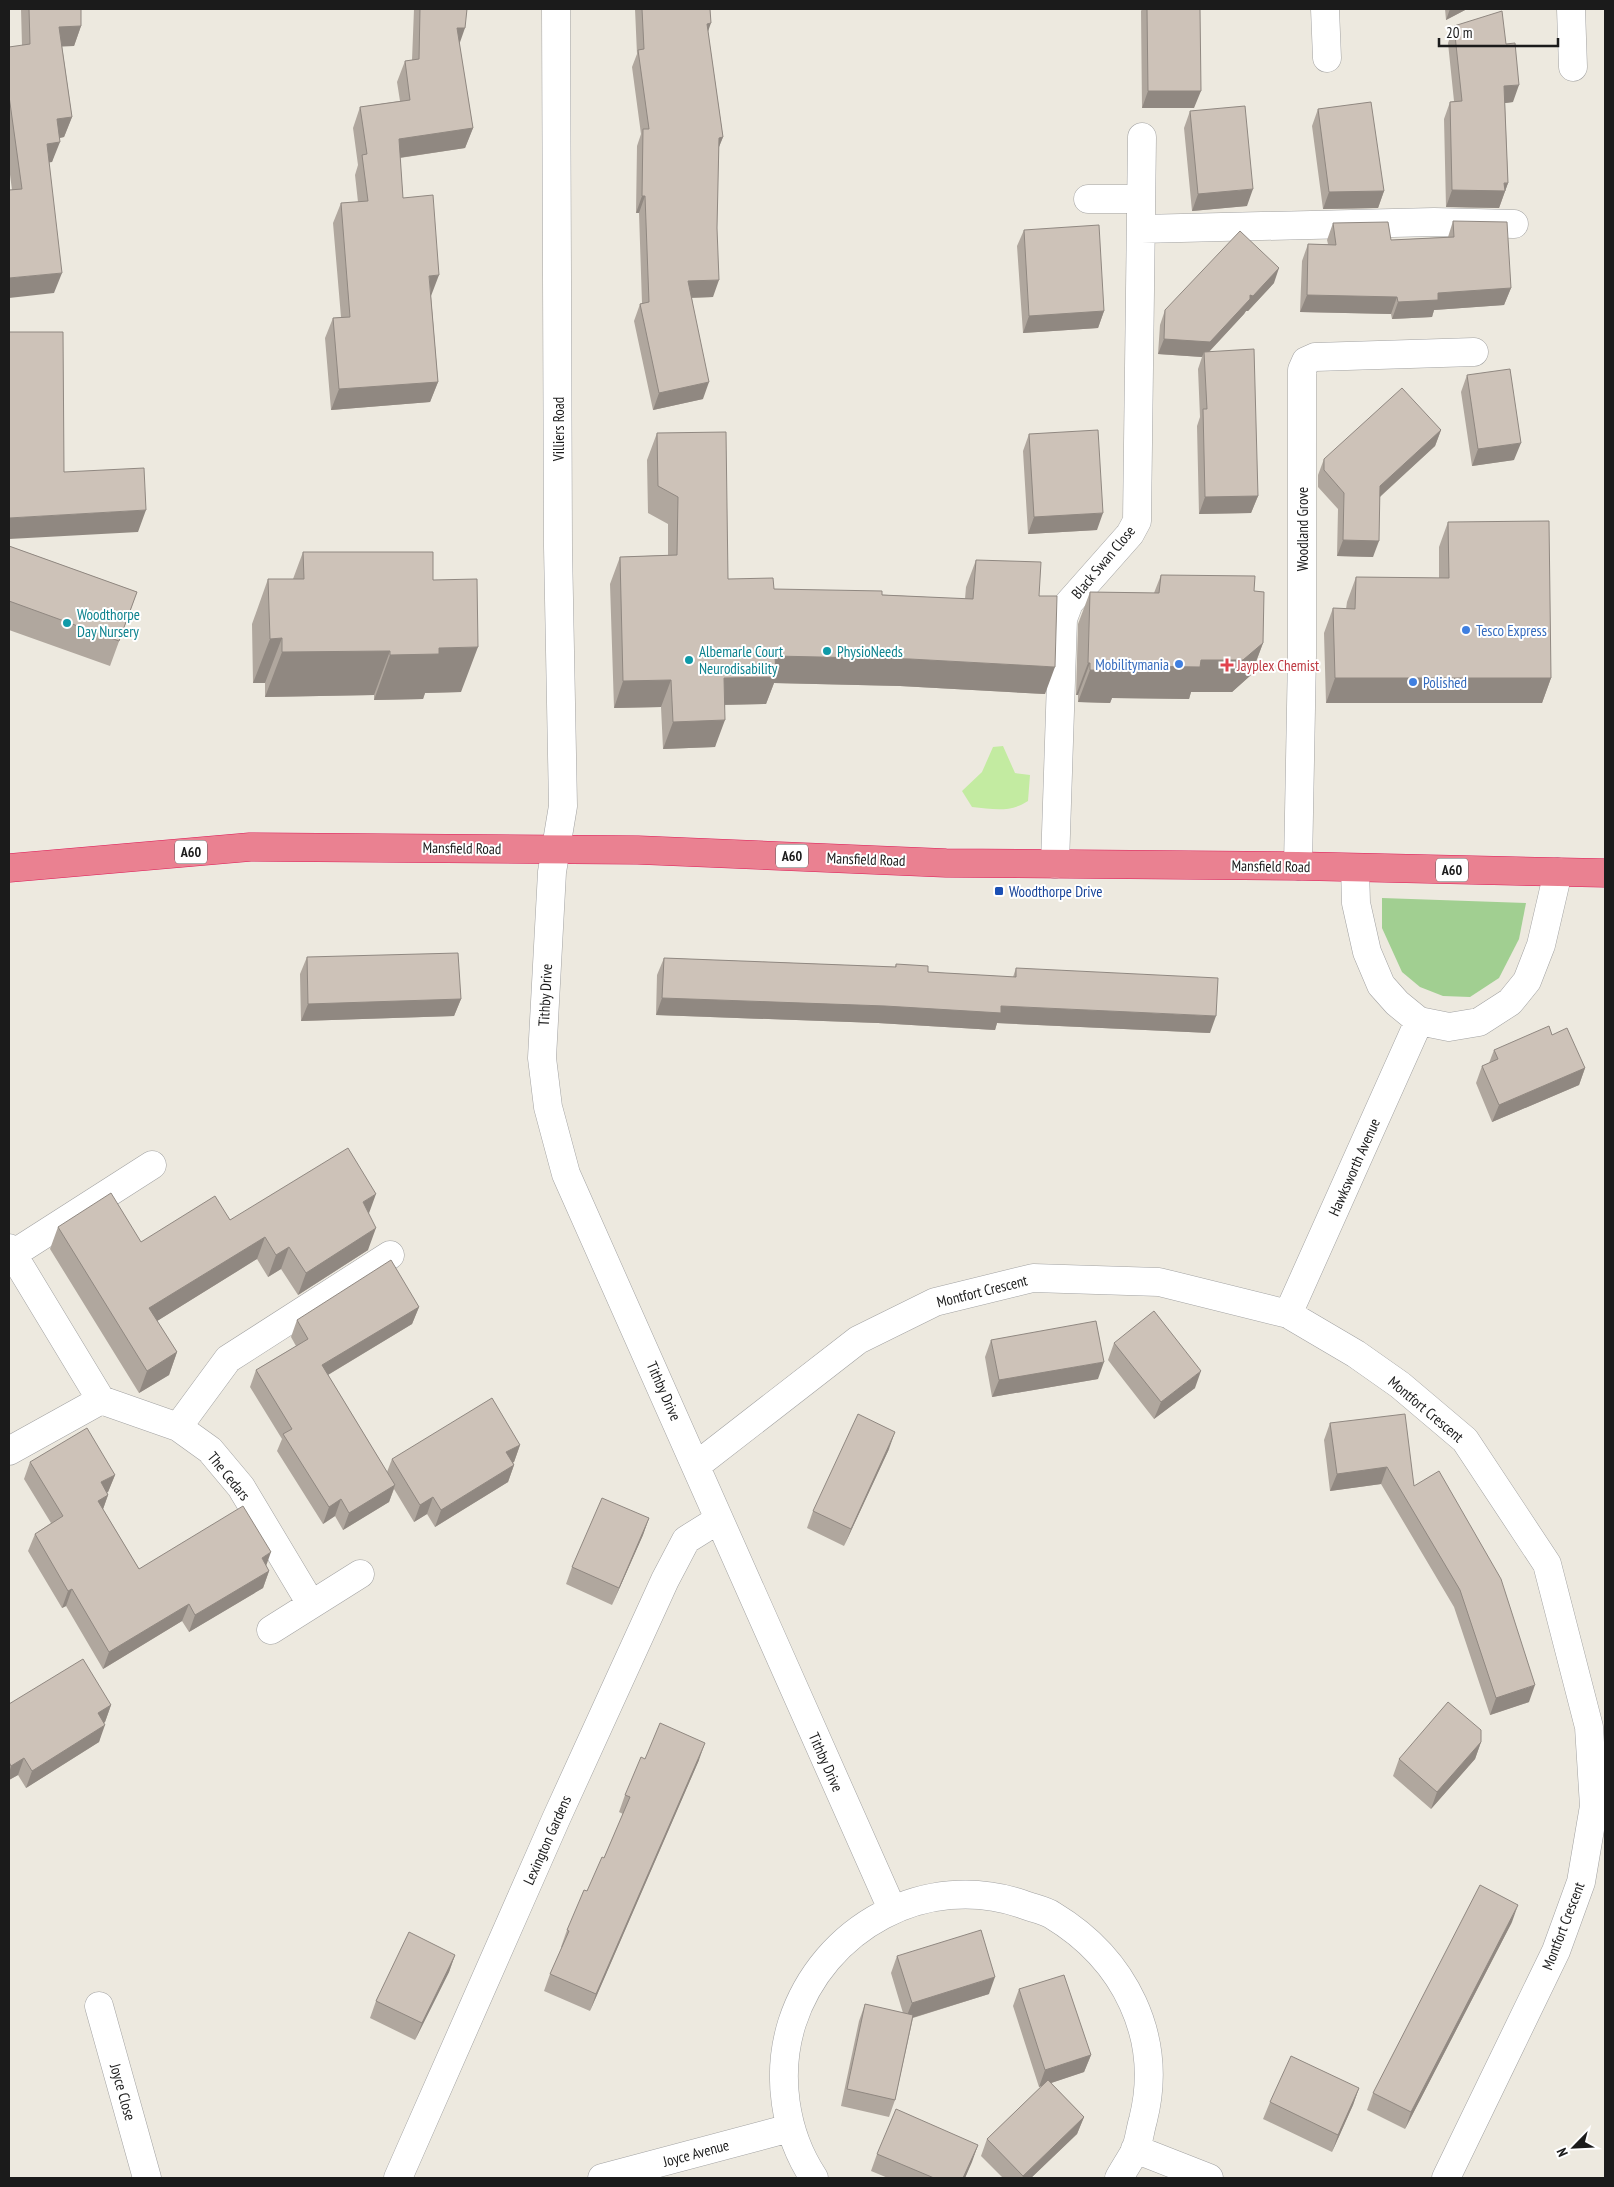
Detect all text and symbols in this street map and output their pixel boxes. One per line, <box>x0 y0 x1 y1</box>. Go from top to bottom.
scale bar <box>1439 15 1558 47</box>
text: 20 m <box>1446 23 1472 42</box>
street label: Villiers Road <box>549 397 568 462</box>
street label: Woodland Grove <box>1293 487 1312 571</box>
street label: Black Swan Close <box>1067 522 1139 602</box>
place label: Woodthorpe Day Nursery <box>77 605 140 641</box>
marker: Woodthorpe Day Nursery <box>61 617 73 629</box>
place label: Tesco Express <box>1476 621 1547 640</box>
marker: Tesco Express <box>1460 624 1472 636</box>
place label: Albemarle Court Neurodisability <box>699 642 783 678</box>
place label: PhysioNeeds <box>837 642 903 661</box>
marker: PhysioNeeds <box>821 645 833 657</box>
marker: Albemarle Court Neurodisability <box>683 654 695 666</box>
place label: Mobilitymania <box>1095 655 1169 674</box>
place label: Jayplex Chemist <box>1236 656 1319 675</box>
marker: Mobilitymania <box>1173 658 1185 670</box>
marker: Jayplex Chemist <box>1221 659 1233 671</box>
place label: Polished <box>1423 673 1467 692</box>
marker: Polished <box>1407 676 1419 688</box>
street label: Mansfield Road <box>422 838 502 858</box>
road number: A60 <box>175 840 207 864</box>
road number: A60 <box>776 844 808 868</box>
street label: Mansfield Road <box>826 848 906 870</box>
street label: Mansfield Road <box>1231 856 1311 876</box>
road number: A60 <box>1436 858 1468 882</box>
place label: Woodthorpe Drive <box>1009 882 1102 901</box>
marker: Woodthorpe Drive <box>993 885 1005 897</box>
street label: Tithby Drive <box>534 963 556 1027</box>
street label: Hawksworth Avenue <box>1324 1115 1384 1219</box>
street label: Montfort Crescent <box>935 1271 1029 1311</box>
street label: Tithby Drive <box>643 1359 685 1423</box>
street label: Montfort Crescent <box>1384 1372 1468 1446</box>
street label: The Cedars <box>204 1448 254 1504</box>
street label: Tithby Drive <box>805 1730 847 1794</box>
street label: Lexington Gardens <box>519 1792 575 1888</box>
street label: Montfort Crescent <box>1538 1879 1588 1973</box>
street label: Joyce Close <box>106 2060 140 2123</box>
north arrow <box>1549 2122 1599 2172</box>
street label: Joyce Avenue <box>660 2135 731 2171</box>
text: N <box>1552 2145 1572 2159</box>

